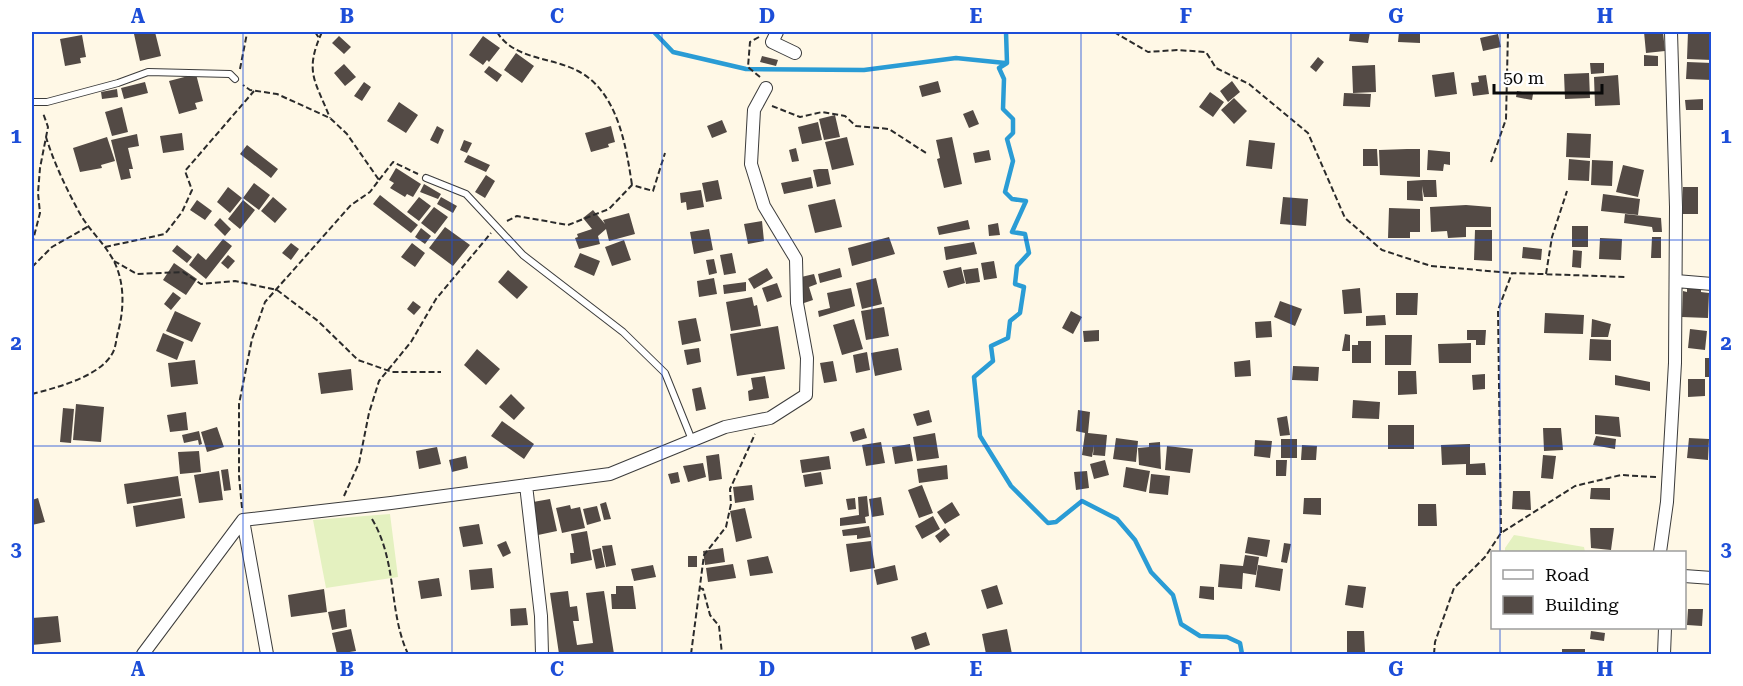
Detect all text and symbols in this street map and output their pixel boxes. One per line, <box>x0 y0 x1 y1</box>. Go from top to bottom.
text: A <box>131 4 146 28</box>
text: B <box>340 4 354 28</box>
text: C <box>550 4 564 28</box>
text: D <box>759 4 775 28</box>
text: E <box>970 4 983 28</box>
text: F <box>1180 4 1192 28</box>
text: G <box>1388 4 1404 28</box>
text: H <box>1597 4 1613 28</box>
scale bar <box>1494 57 1602 95</box>
text: 50 m <box>1503 67 1544 88</box>
text: 1 <box>10 124 22 148</box>
text: 1 <box>1720 124 1732 148</box>
text: 2 <box>10 331 22 355</box>
text: 2 <box>1720 331 1732 355</box>
text: 3 <box>10 537 22 561</box>
text: 3 <box>1720 537 1732 561</box>
legend <box>1491 551 1686 629</box>
text: Road <box>1545 564 1590 585</box>
text: Building <box>1545 594 1619 615</box>
text: A <box>131 657 146 681</box>
text: B <box>340 657 354 681</box>
text: C <box>550 657 564 681</box>
text: D <box>759 657 775 681</box>
text: E <box>970 657 983 681</box>
text: F <box>1180 657 1192 681</box>
text: G <box>1388 657 1404 681</box>
text: H <box>1597 657 1613 681</box>

